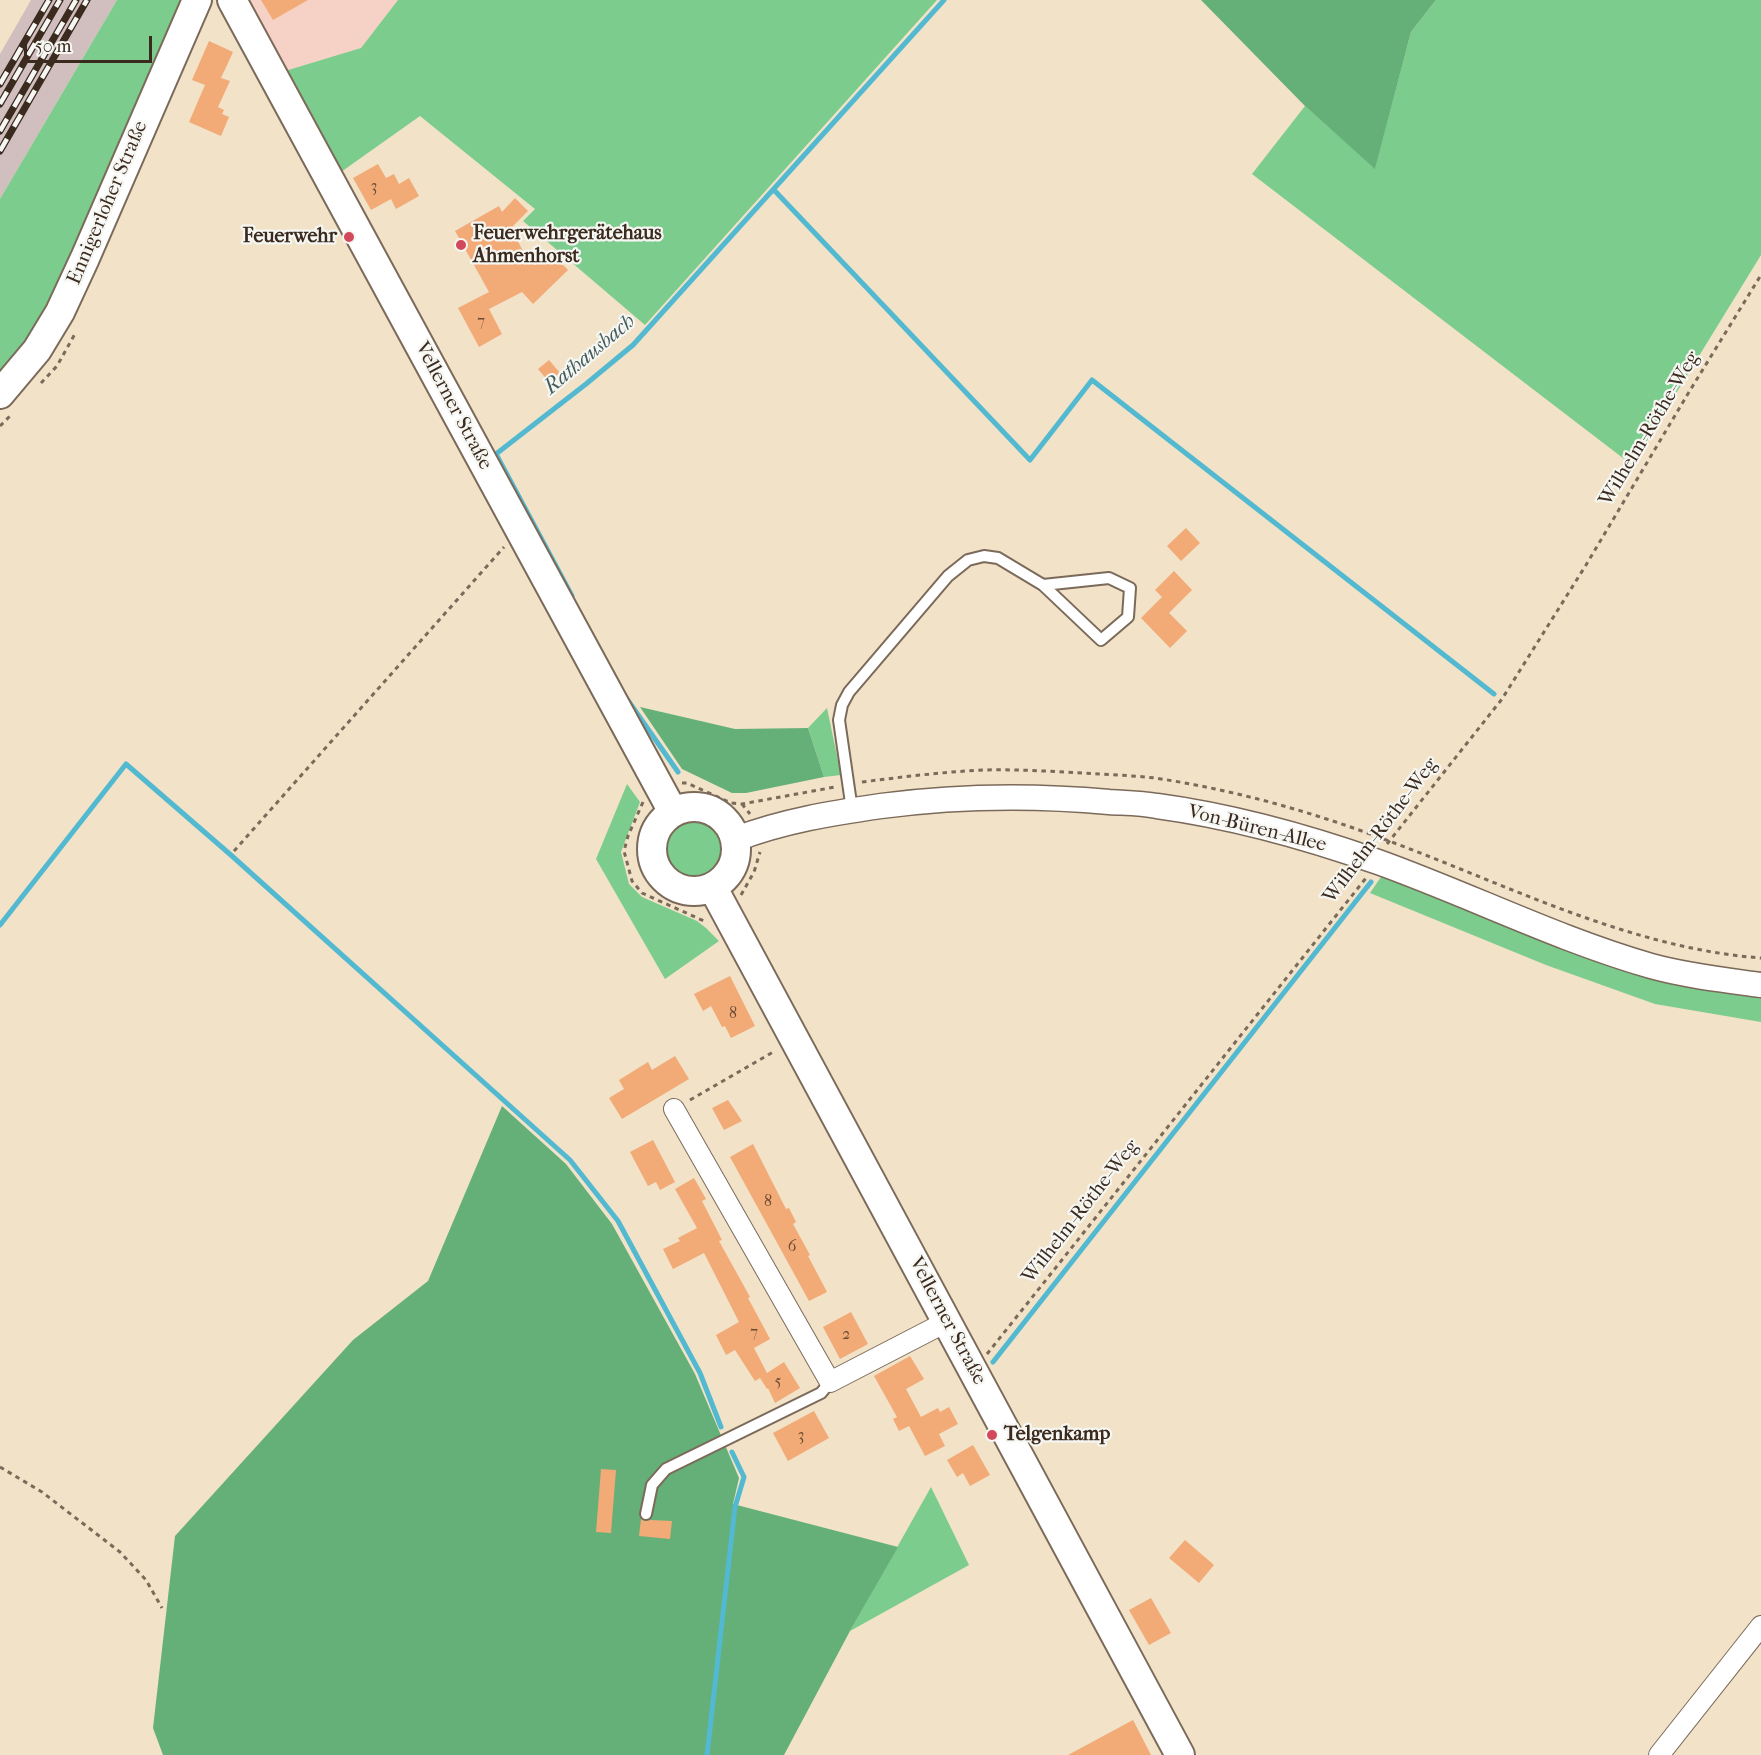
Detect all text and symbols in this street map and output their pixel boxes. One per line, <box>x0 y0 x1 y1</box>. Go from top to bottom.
scale bar <box>27 24 154 62</box>
text: 50 m <box>35 36 71 57</box>
street label: Ennigerloher Straße <box>63 118 153 288</box>
house number: 3 <box>371 177 377 197</box>
place label: Feuerwehrgerätehaus Ahmenhorst <box>473 222 662 269</box>
place label: Feuerwehr <box>243 225 337 249</box>
marker: Feuerwehr <box>342 230 356 244</box>
marker: Feuerwehrgerätehaus Ahmenhorst <box>454 238 468 252</box>
water label: Rathausbach <box>539 310 641 400</box>
house number: 7 <box>477 312 485 332</box>
street label: Vellerner Straße <box>409 338 497 474</box>
street label: Wilhelm-Röthe-Weg <box>1594 347 1706 511</box>
street label: Wilhelm-Röthe-Weg <box>1319 754 1443 908</box>
street label: Von-Büren-Allee <box>1185 800 1329 858</box>
house number: 8 <box>729 1004 737 1024</box>
street label: Wilhelm-Röthe-Weg <box>1017 1135 1145 1289</box>
house number: 8 <box>764 1192 772 1212</box>
house number: 6 <box>788 1237 796 1257</box>
street label: Vellerner Straße <box>903 1253 991 1389</box>
house number: 7 <box>750 1323 758 1343</box>
house number: 2 <box>842 1325 850 1345</box>
house number: 5 <box>775 1372 781 1392</box>
place label: Telgenkamp <box>1004 1423 1110 1447</box>
house number: 3 <box>798 1426 804 1446</box>
marker: Telgenkamp <box>985 1428 999 1442</box>

